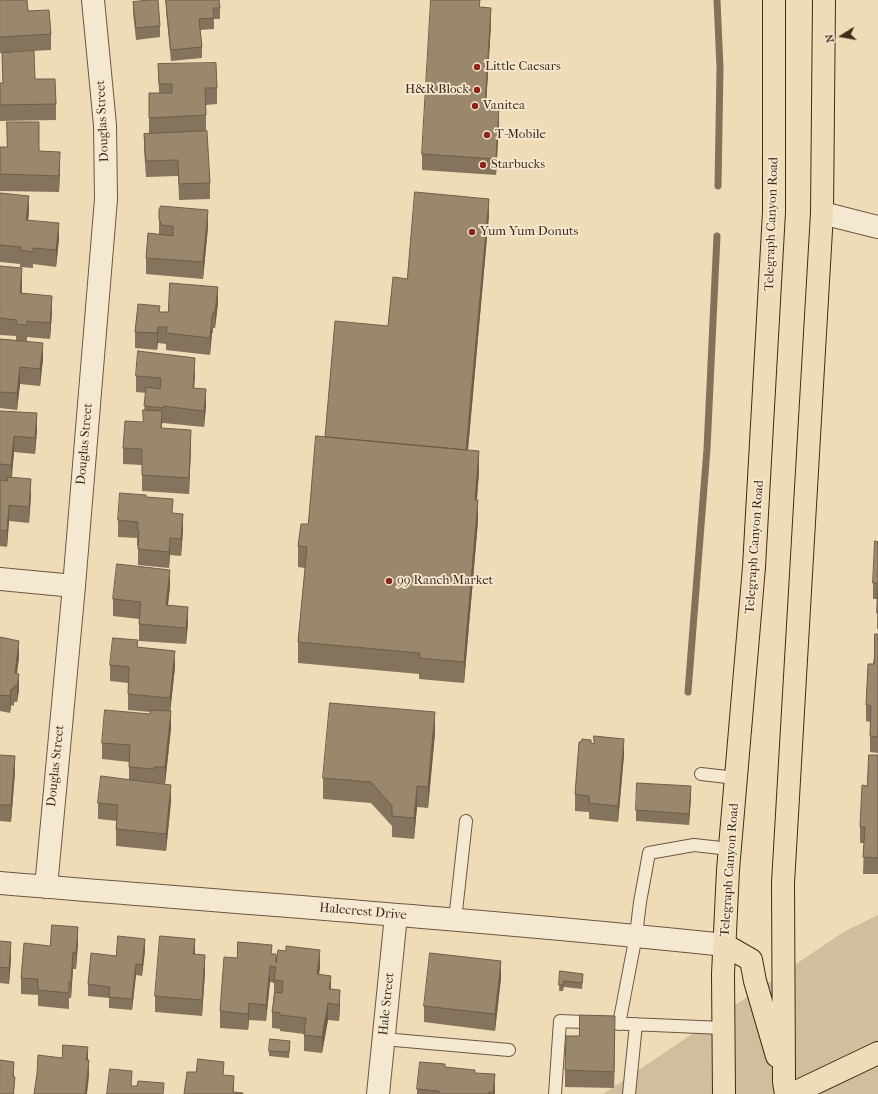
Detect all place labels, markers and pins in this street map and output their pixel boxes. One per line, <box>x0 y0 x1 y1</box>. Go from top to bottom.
place label: Little Caesars <box>485 59 561 75</box>
marker: Little Caesars <box>472 62 482 72</box>
place label: H&R Block <box>405 82 469 98</box>
marker: H&R Block <box>472 85 482 95</box>
place label: Vanitea <box>483 98 525 114</box>
marker: Vanitea <box>470 101 480 111</box>
place label: T-Mobile <box>495 127 546 143</box>
marker: T-Mobile <box>482 130 492 140</box>
place label: Starbucks <box>491 157 545 173</box>
marker: Starbucks <box>478 160 488 170</box>
place label: Yum Yum Donuts <box>480 224 578 240</box>
marker: Yum Yum Donuts <box>467 227 477 237</box>
place label: 99 Ranch Market <box>397 573 493 589</box>
marker: 99 Ranch Market <box>384 576 394 586</box>

